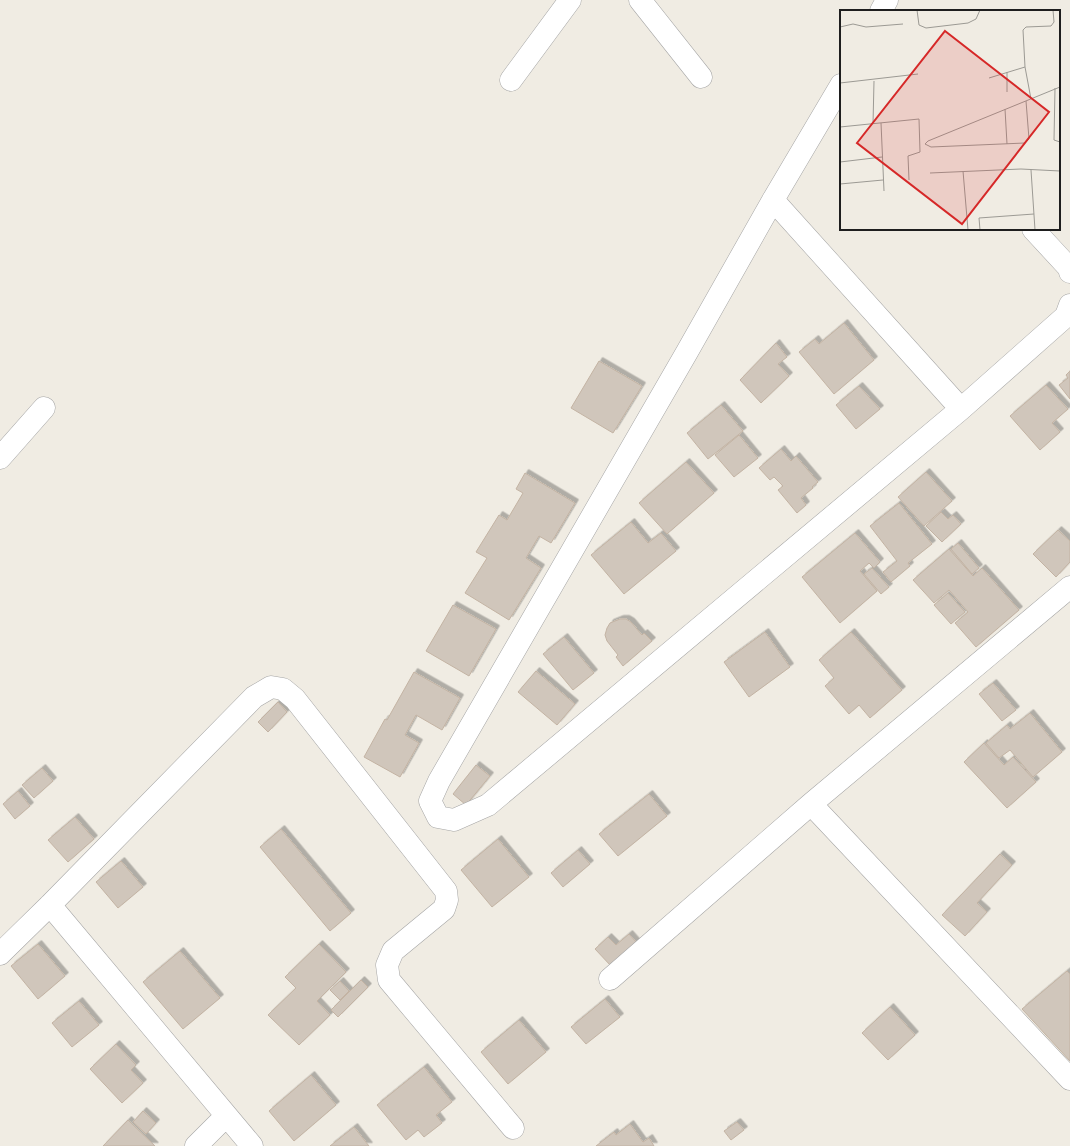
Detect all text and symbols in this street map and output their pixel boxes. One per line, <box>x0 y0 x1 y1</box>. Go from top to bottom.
inset map <box>840 10 1060 230</box>

